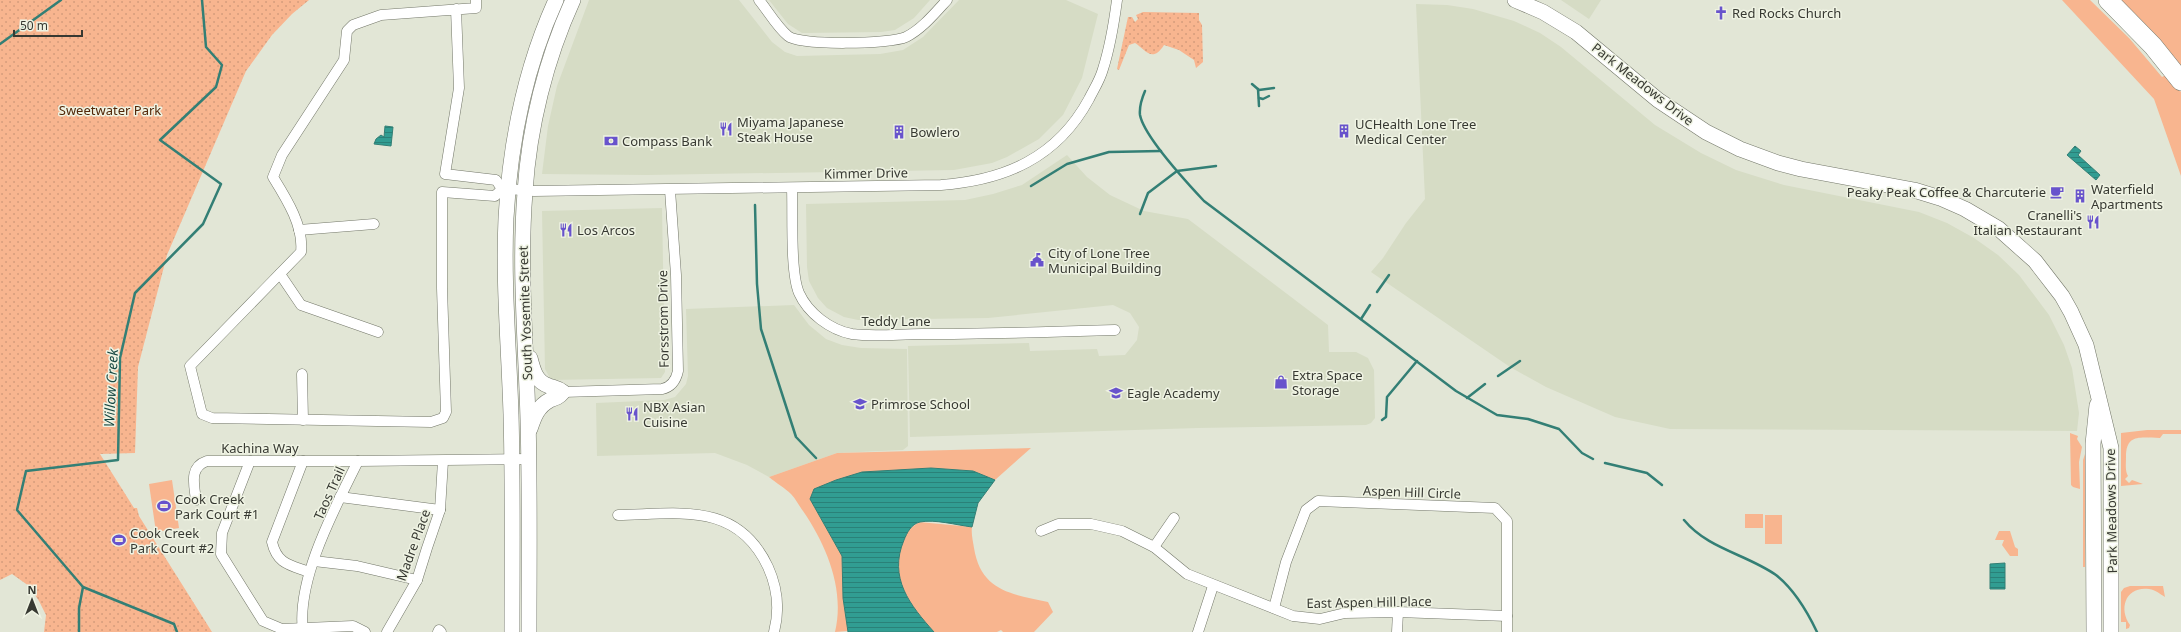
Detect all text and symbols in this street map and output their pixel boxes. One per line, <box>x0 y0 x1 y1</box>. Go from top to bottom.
place label: Red Rocks Church <box>1732 4 1841 22</box>
church icon: Red Rocks Church <box>1713 5 1729 21</box>
scale bar <box>14 12 82 38</box>
text: 50 m <box>20 17 48 34</box>
street label: Park Meadows Drive <box>1588 38 1698 130</box>
park label: Sweetwater Park <box>59 101 161 119</box>
place label: Miyama Japanese Steak House <box>737 113 844 146</box>
place label: UCHealth Lone Tree Medical Center <box>1355 115 1476 148</box>
restaurant icon: Miyama Japanese Steak House <box>718 121 734 137</box>
place label: Bowlero <box>910 123 960 141</box>
building icon: UCHealth Lone Tree Medical Center <box>1336 123 1352 139</box>
building icon: Bowlero <box>891 124 907 140</box>
place label: Compass Bank <box>622 132 712 150</box>
bank icon: Compass Bank <box>603 133 619 149</box>
street label: Kimmer Drive <box>824 163 908 183</box>
place label: Waterfield Apartments <box>2091 180 2163 213</box>
place label: Peaky Peak Coffee & Charcuterie <box>1847 183 2046 201</box>
cafe icon: Peaky Peak Coffee & Charcuterie <box>2049 184 2065 200</box>
building icon: Waterfield Apartments <box>2072 188 2088 204</box>
place label: Cranelli's Italian Restaurant <box>1973 206 2082 239</box>
restaurant icon: Cranelli's Italian Restaurant <box>2085 214 2101 230</box>
place label: Los Arcos <box>577 221 635 239</box>
restaurant icon: Los Arcos <box>558 222 574 238</box>
place label: City of Lone Tree Municipal Building <box>1048 244 1161 277</box>
street label: South Yosemite Street <box>514 245 536 381</box>
public building icon: City of Lone Tree Municipal Building <box>1029 252 1045 268</box>
street label: Forsstrom Drive <box>653 270 673 368</box>
street label: Teddy Lane <box>861 312 931 330</box>
water label: Willow Creek <box>99 347 122 428</box>
place label: Extra Space Storage <box>1292 366 1363 399</box>
shop icon: Extra Space Storage <box>1273 374 1289 390</box>
place label: Eagle Academy <box>1127 384 1220 402</box>
school or university icon: Eagle Academy <box>1108 385 1124 401</box>
place label: Primrose School <box>871 395 970 413</box>
school or university icon: Primrose School <box>852 396 868 412</box>
place label: NBX Asian Cuisine <box>643 398 706 431</box>
restaurant icon: NBX Asian Cuisine <box>624 406 640 422</box>
street label: Kachina Way <box>221 439 299 457</box>
street label: Park Meadows Drive <box>2101 448 2121 574</box>
street label: Taos Trail <box>309 463 349 523</box>
street label: Aspen Hill Circle <box>1363 481 1461 503</box>
place label: Cook Creek Park Court #1 <box>175 490 259 523</box>
sports icon: Cook Creek Park Court #1 <box>156 498 172 514</box>
street label: Madre Place <box>392 507 434 583</box>
place label: Cook Creek Park Court #2 <box>130 524 214 557</box>
sports icon: Cook Creek Park Court #2 <box>111 532 127 548</box>
north arrow <box>12 580 52 620</box>
text: N <box>28 582 36 597</box>
street label: East Aspen Hill Place <box>1306 592 1432 612</box>

